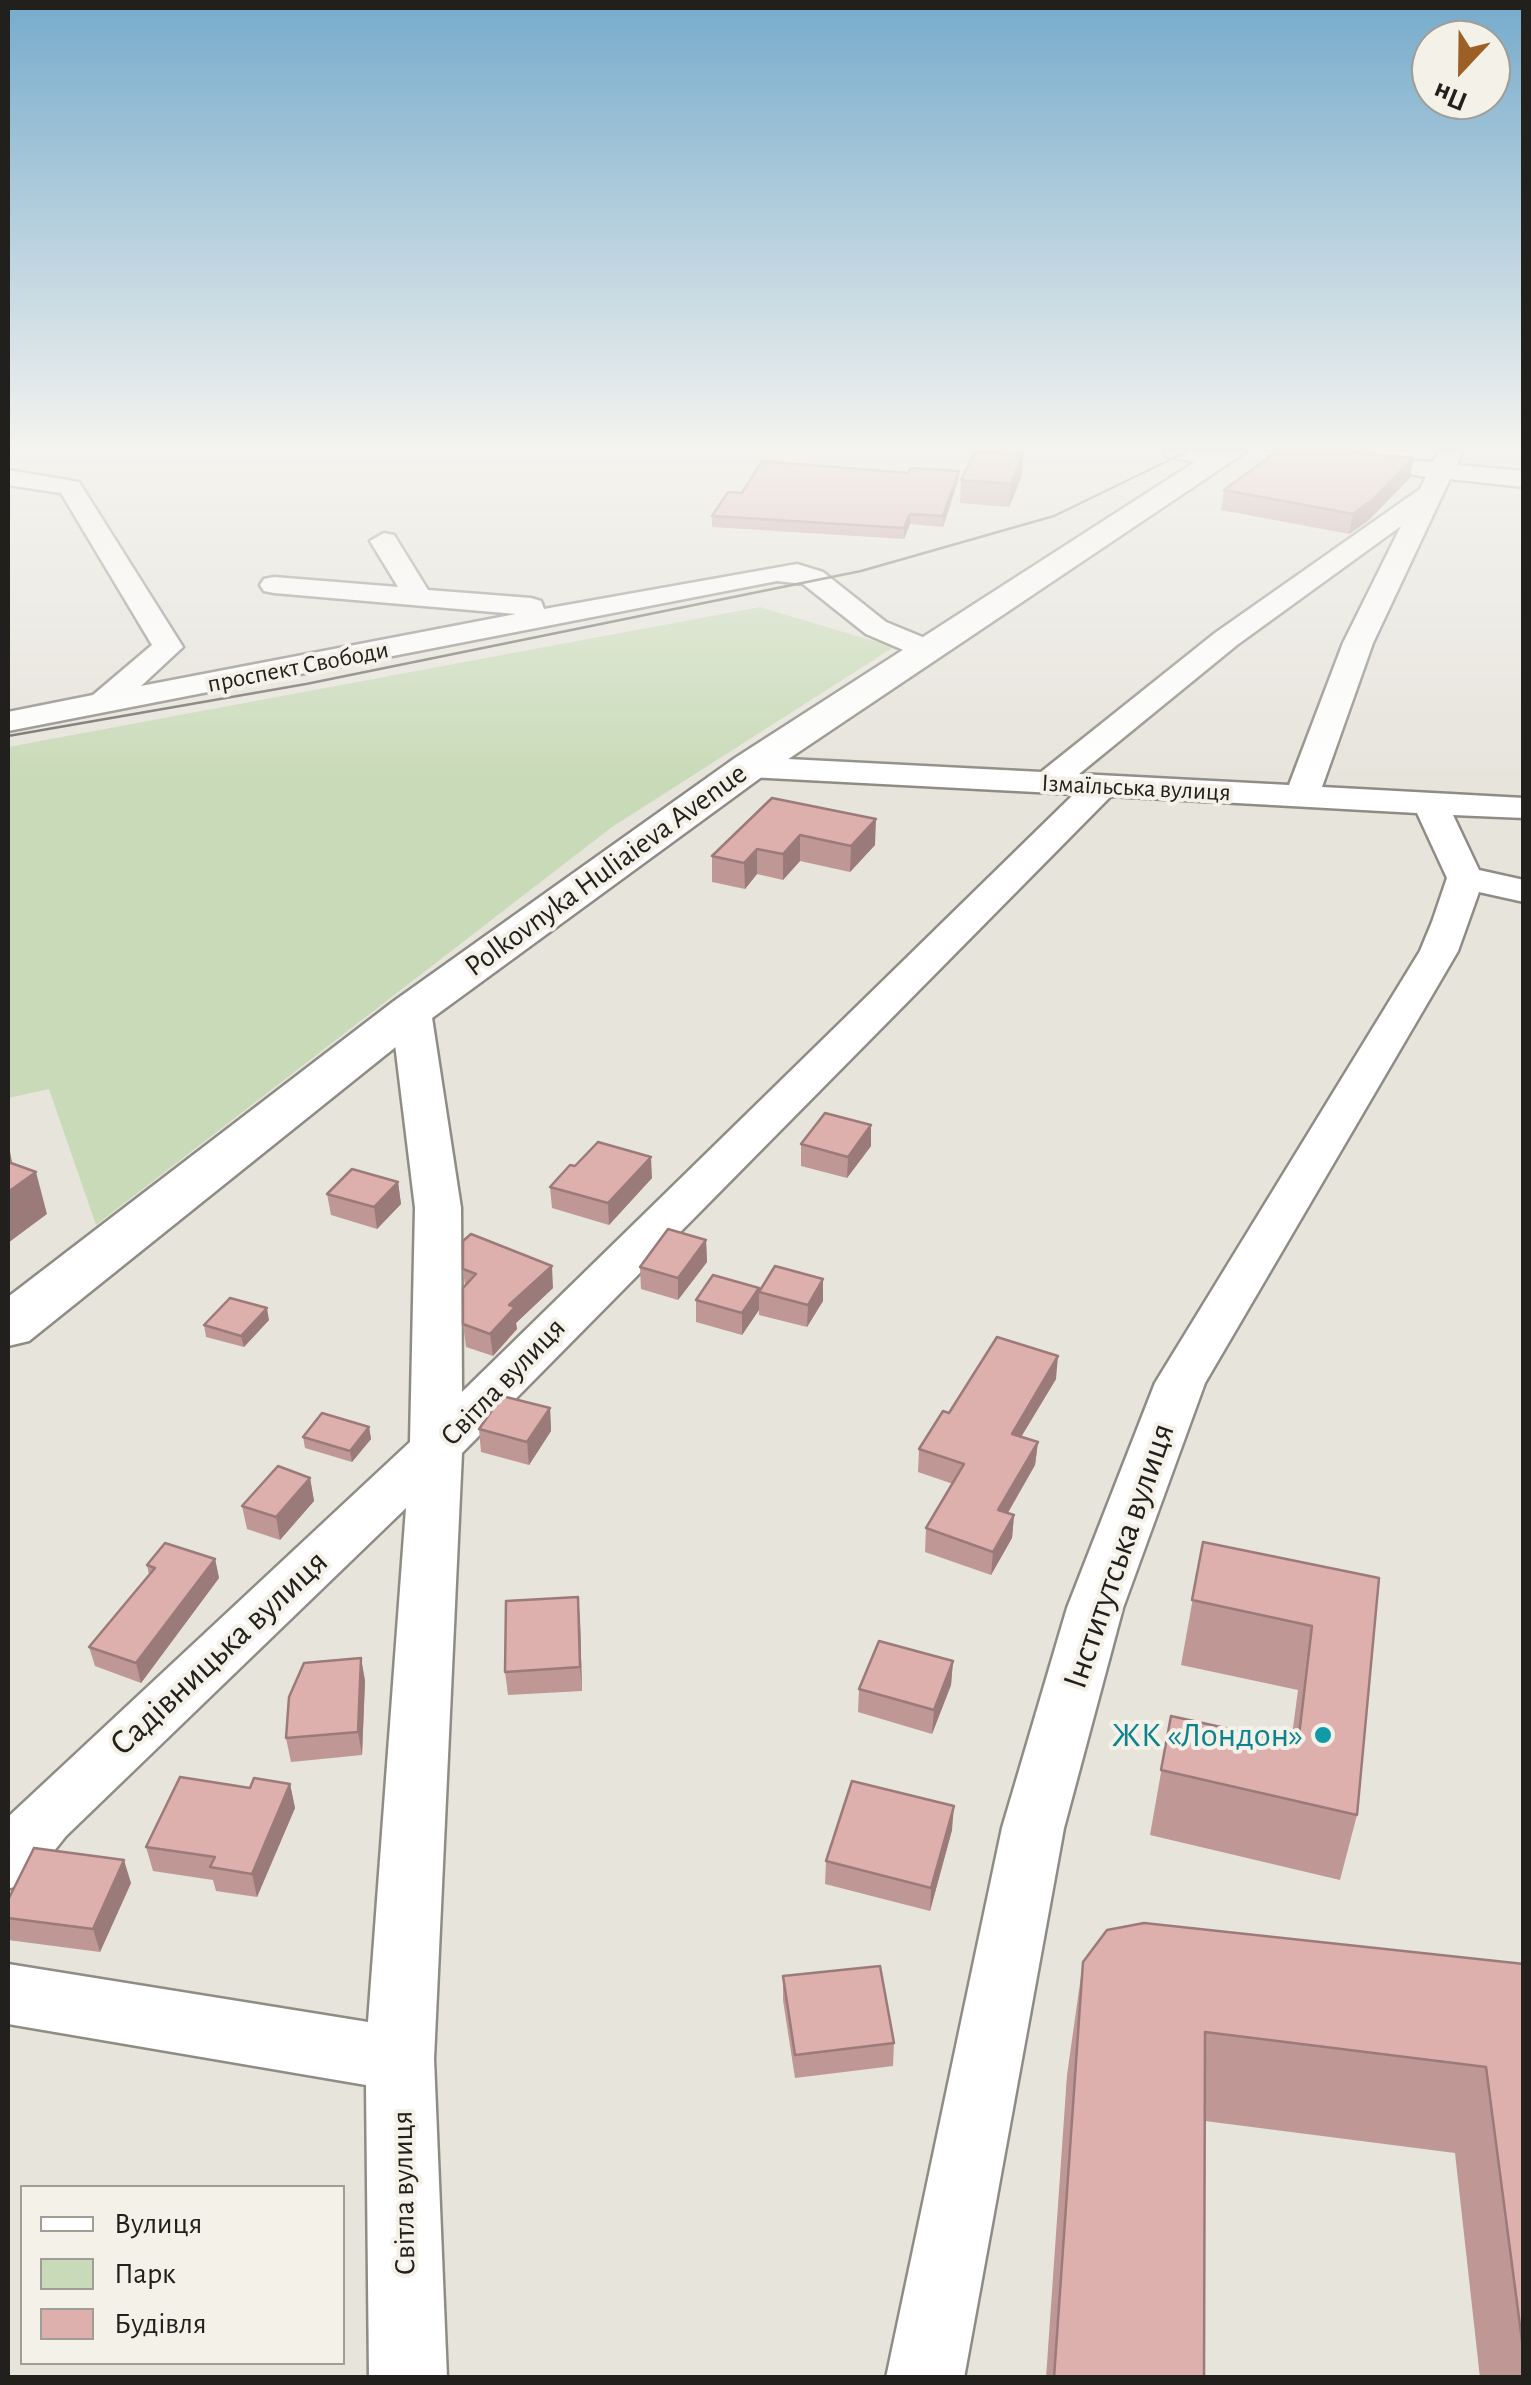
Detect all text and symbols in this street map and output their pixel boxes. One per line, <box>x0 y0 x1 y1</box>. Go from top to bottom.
north arrow <box>1411 20 1511 120</box>
text: Пн <box>1429 77 1472 115</box>
street label: проспект Свободи <box>205 635 391 699</box>
street label: Polkovnyka Huliaieva Avenue <box>458 756 754 984</box>
street label: Ізмаїльська вулиця <box>1041 768 1231 808</box>
street label: Світла вулиця <box>433 1310 573 1454</box>
street label: Інститутська вулиця <box>1054 1418 1184 1694</box>
street label: Садівницька вулиця <box>101 1541 337 1765</box>
place label: ЖК «Лондон» <box>1112 1714 1303 1756</box>
marker: ЖК «Лондон» <box>1312 1724 1334 1746</box>
street label: Світла вулиця <box>385 2110 423 2276</box>
legend <box>20 2185 345 2365</box>
text: Вулиця <box>114 2209 202 2239</box>
text: Парк <box>114 2259 176 2289</box>
text: Будівля <box>114 2309 207 2339</box>

